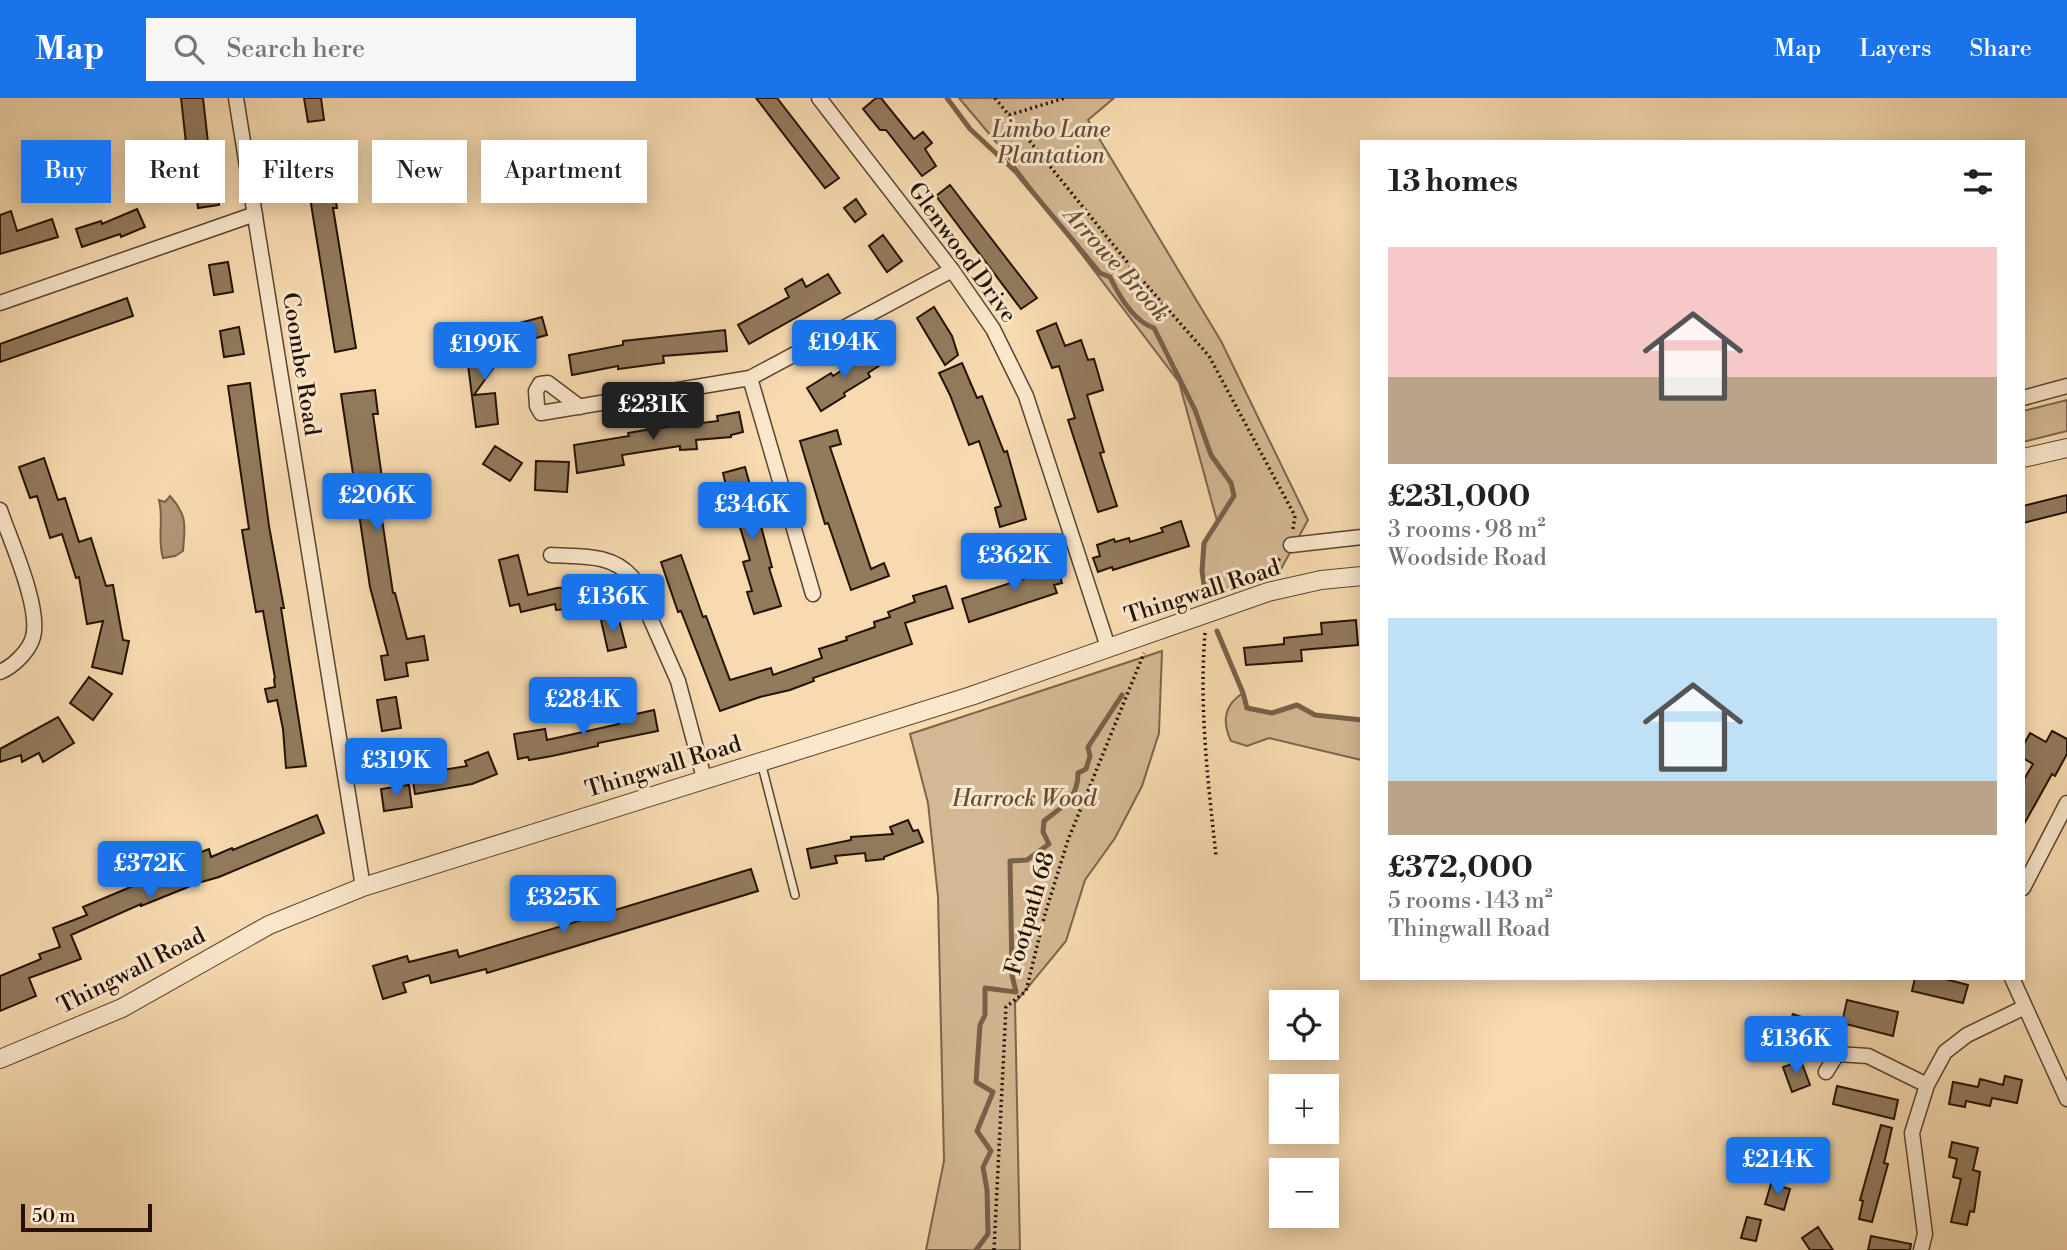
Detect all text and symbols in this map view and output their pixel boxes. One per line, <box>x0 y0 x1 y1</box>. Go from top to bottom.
search box <box>146 18 636 81</box>
text: Map <box>35 29 104 70</box>
icon: search <box>170 30 208 68</box>
text: Search here <box>226 33 365 65</box>
text: Map <box>1774 34 1821 64</box>
text: Layers <box>1859 34 1931 64</box>
text: Share <box>1969 34 2032 64</box>
park label: Limbo Lane Plantation <box>991 116 1110 170</box>
chip: Buy <box>21 140 111 203</box>
chip: Rent <box>125 140 225 203</box>
chip: Filters <box>239 140 358 203</box>
chip: New <box>372 140 467 203</box>
chip: Apartment <box>481 140 647 203</box>
text: 13 homes <box>1388 163 1518 201</box>
icon: filters <box>1959 163 1997 201</box>
street label: Glenwood Drive <box>902 177 1023 328</box>
water label: Arrowe Brook <box>1055 199 1176 328</box>
street label: Coombe Road <box>276 291 326 438</box>
icon: home <box>1630 293 1756 419</box>
pin: £194K <box>795 320 893 380</box>
pin: £199K <box>436 322 534 382</box>
text: £194K <box>808 329 880 357</box>
text: £199K <box>449 331 521 359</box>
pin: £231K <box>604 382 702 442</box>
text: £231K <box>618 391 688 419</box>
pin: £206K <box>328 474 426 533</box>
text: £231,000 <box>1388 478 1530 516</box>
text: £206K <box>338 482 416 510</box>
pin: £346K <box>703 482 801 542</box>
text: £346K <box>714 491 790 519</box>
text: 3 rooms · 98 m² <box>1388 516 1545 544</box>
pin: £362K <box>965 533 1063 593</box>
text: £362K <box>977 542 1051 570</box>
text: Woodside Road <box>1388 544 1547 572</box>
street label: Thingwall Road <box>1121 554 1284 630</box>
pin: £136K <box>564 574 662 634</box>
text: £136K <box>578 583 648 611</box>
icon: home <box>1630 664 1756 790</box>
pin: £284K <box>534 678 632 737</box>
text: £284K <box>545 686 621 714</box>
street label: Thingwall Road <box>582 730 745 804</box>
pin: £319K <box>347 738 445 798</box>
text: £319K <box>361 747 431 775</box>
park label: Harrock Wood <box>951 785 1097 813</box>
pin: £372K <box>101 842 199 901</box>
street label: Footpath 68 <box>999 848 1061 978</box>
text: £372,000 <box>1388 849 1533 887</box>
text: £372K <box>114 850 186 878</box>
pin: £325K <box>514 876 612 935</box>
text: £325K <box>526 884 600 912</box>
text: 5 rooms · 143 m² <box>1388 887 1553 915</box>
text: Thingwall Road <box>1388 915 1550 943</box>
street label: Thingwall Road <box>53 922 210 1020</box>
map controls <box>1269 990 1339 1228</box>
button: locate <box>1269 990 1339 1060</box>
pin: £136K <box>1747 1016 1845 1076</box>
text: £136K <box>1761 1025 1831 1053</box>
button: + <box>1269 1074 1339 1144</box>
pin: £214K <box>1729 1138 1827 1197</box>
text: £214K <box>1742 1146 1814 1174</box>
button: − <box>1269 1158 1339 1228</box>
scale bar <box>21 1201 152 1233</box>
text: 50 m <box>32 1204 76 1228</box>

